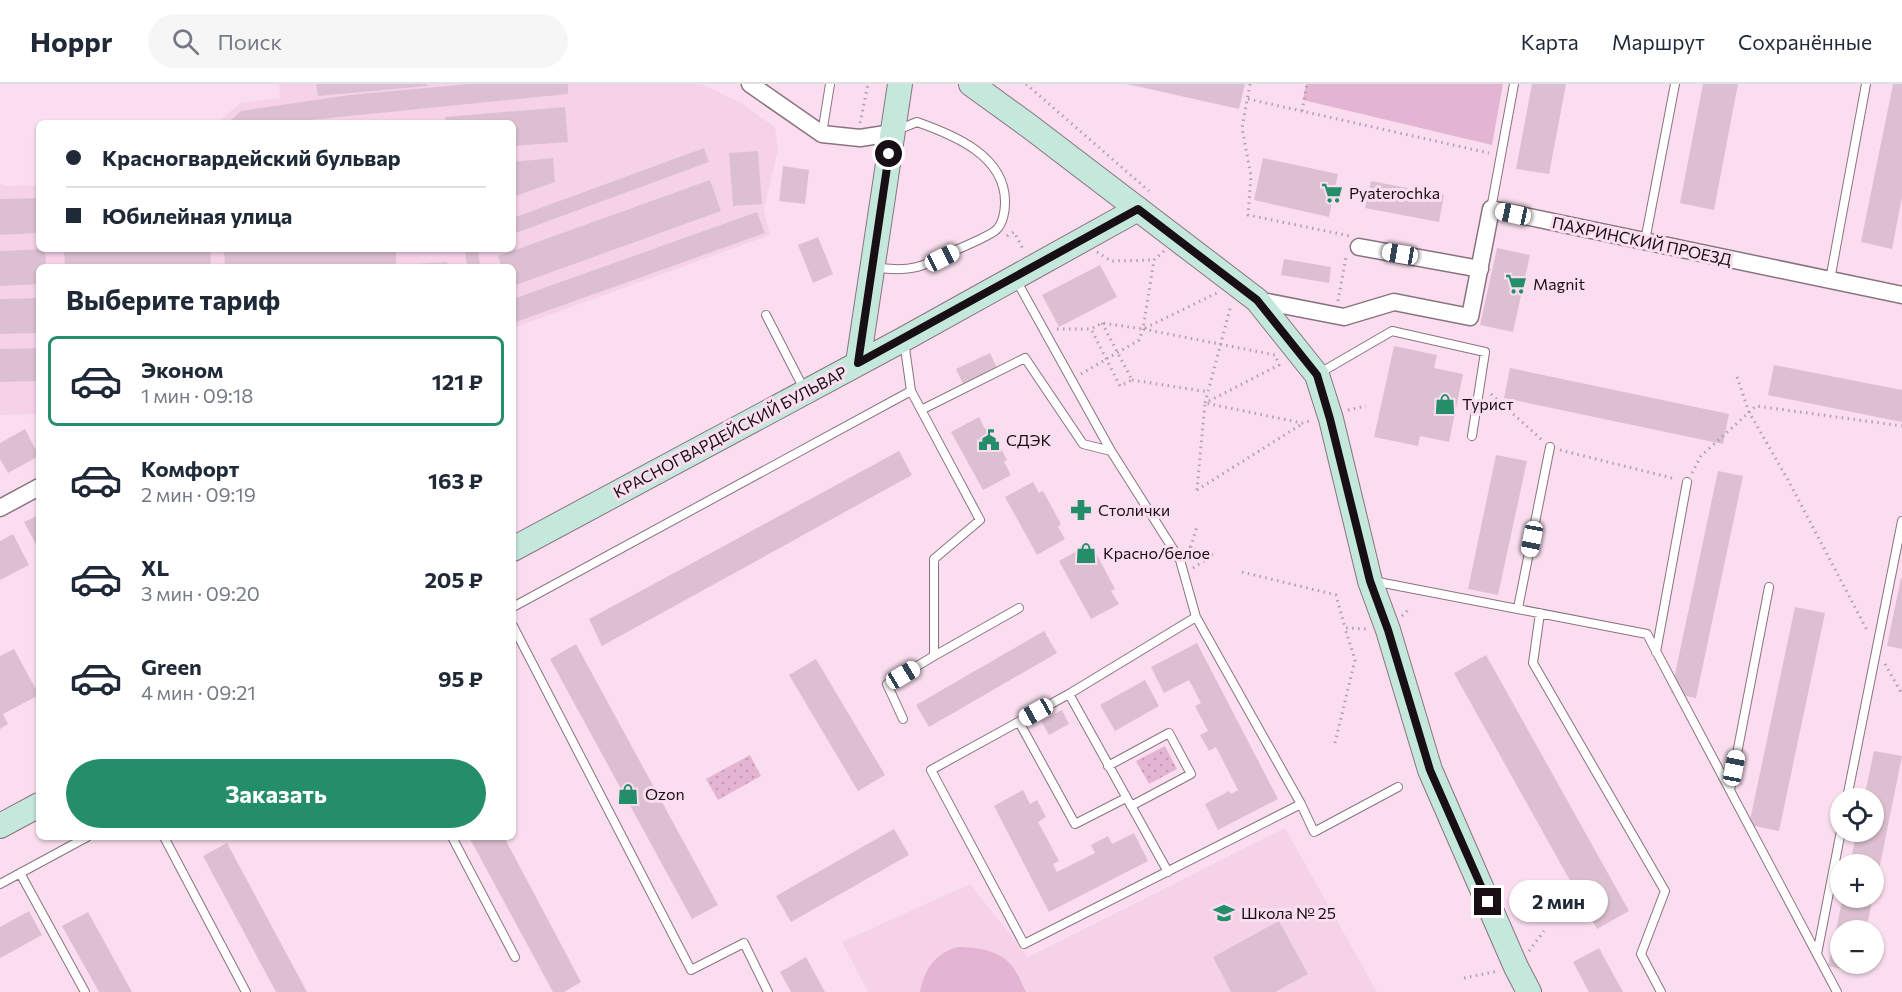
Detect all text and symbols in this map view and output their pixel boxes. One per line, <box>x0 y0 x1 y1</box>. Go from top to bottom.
search box <box>148 14 568 68</box>
text: Hoppr <box>30 24 112 58</box>
icon: search <box>169 25 202 58</box>
text: Поиск <box>217 28 282 55</box>
text: Карта <box>1521 29 1579 54</box>
text: Маршрут <box>1612 29 1705 54</box>
text: Сохранённые <box>1738 29 1872 54</box>
route start <box>875 140 902 167</box>
text: Красногвардейский бульвар <box>102 144 401 171</box>
supermarket icon: Pyaterochka <box>1320 181 1344 205</box>
place label: Pyaterochka <box>1349 183 1440 202</box>
car <box>1494 201 1532 227</box>
text: Юбилейная улица <box>102 202 292 229</box>
street label: ПАХРИНСКИЙ ПРОЕЗД <box>1551 212 1734 269</box>
car <box>922 242 962 274</box>
car <box>1381 242 1419 266</box>
supermarket icon: Magnit <box>1504 272 1528 296</box>
place label: Magnit <box>1533 274 1585 293</box>
text: Выберите тариф <box>66 283 280 316</box>
icon: car <box>69 354 123 408</box>
text: Эконом <box>141 356 223 383</box>
street label: КРАСНОГВАРДЕЙСКИЙ БУЛЬВАР <box>610 362 850 501</box>
text: 121 ₽ <box>432 368 483 395</box>
text: 1 мин · 09:18 <box>141 383 253 407</box>
shop icon: Турист <box>1433 392 1457 416</box>
place label: Турист <box>1462 394 1514 413</box>
public building icon: СДЭК <box>977 428 1001 452</box>
place label: СДЭК <box>1006 430 1051 449</box>
icon: car <box>69 453 123 507</box>
text: Комфорт <box>141 455 239 482</box>
text: 163 ₽ <box>428 467 483 494</box>
text: 2 мин · 09:19 <box>141 482 256 506</box>
pharmacy icon: Столички <box>1069 498 1093 522</box>
place label: Столички <box>1098 500 1170 519</box>
car <box>1520 520 1544 558</box>
shop icon: Красно/белое <box>1074 541 1098 565</box>
place label: Красно/белое <box>1103 543 1210 562</box>
icon: car <box>69 552 123 606</box>
text: XL <box>141 554 169 581</box>
text: 205 ₽ <box>424 566 483 593</box>
text: 3 мин · 09:20 <box>141 581 260 605</box>
icon: car <box>69 651 123 705</box>
text: Green <box>141 653 202 680</box>
car <box>883 658 923 692</box>
text: 95 ₽ <box>438 665 483 692</box>
text: 4 мин · 09:21 <box>141 680 256 704</box>
car <box>1016 695 1056 729</box>
car <box>1722 749 1746 787</box>
button: Заказать <box>66 759 486 828</box>
shop icon: Ozon <box>616 782 640 806</box>
place label: Ozon <box>645 784 685 803</box>
map controls <box>1830 788 1884 974</box>
button: locate <box>1830 788 1884 842</box>
button: + <box>1830 854 1884 908</box>
callout: 2 мин <box>1509 881 1608 923</box>
route end <box>1474 888 1501 915</box>
text: 2 мин <box>1532 889 1585 913</box>
school or university icon: Школа № 25 <box>1212 901 1236 925</box>
place label: Школа № 25 <box>1241 903 1336 922</box>
button: − <box>1830 920 1884 974</box>

